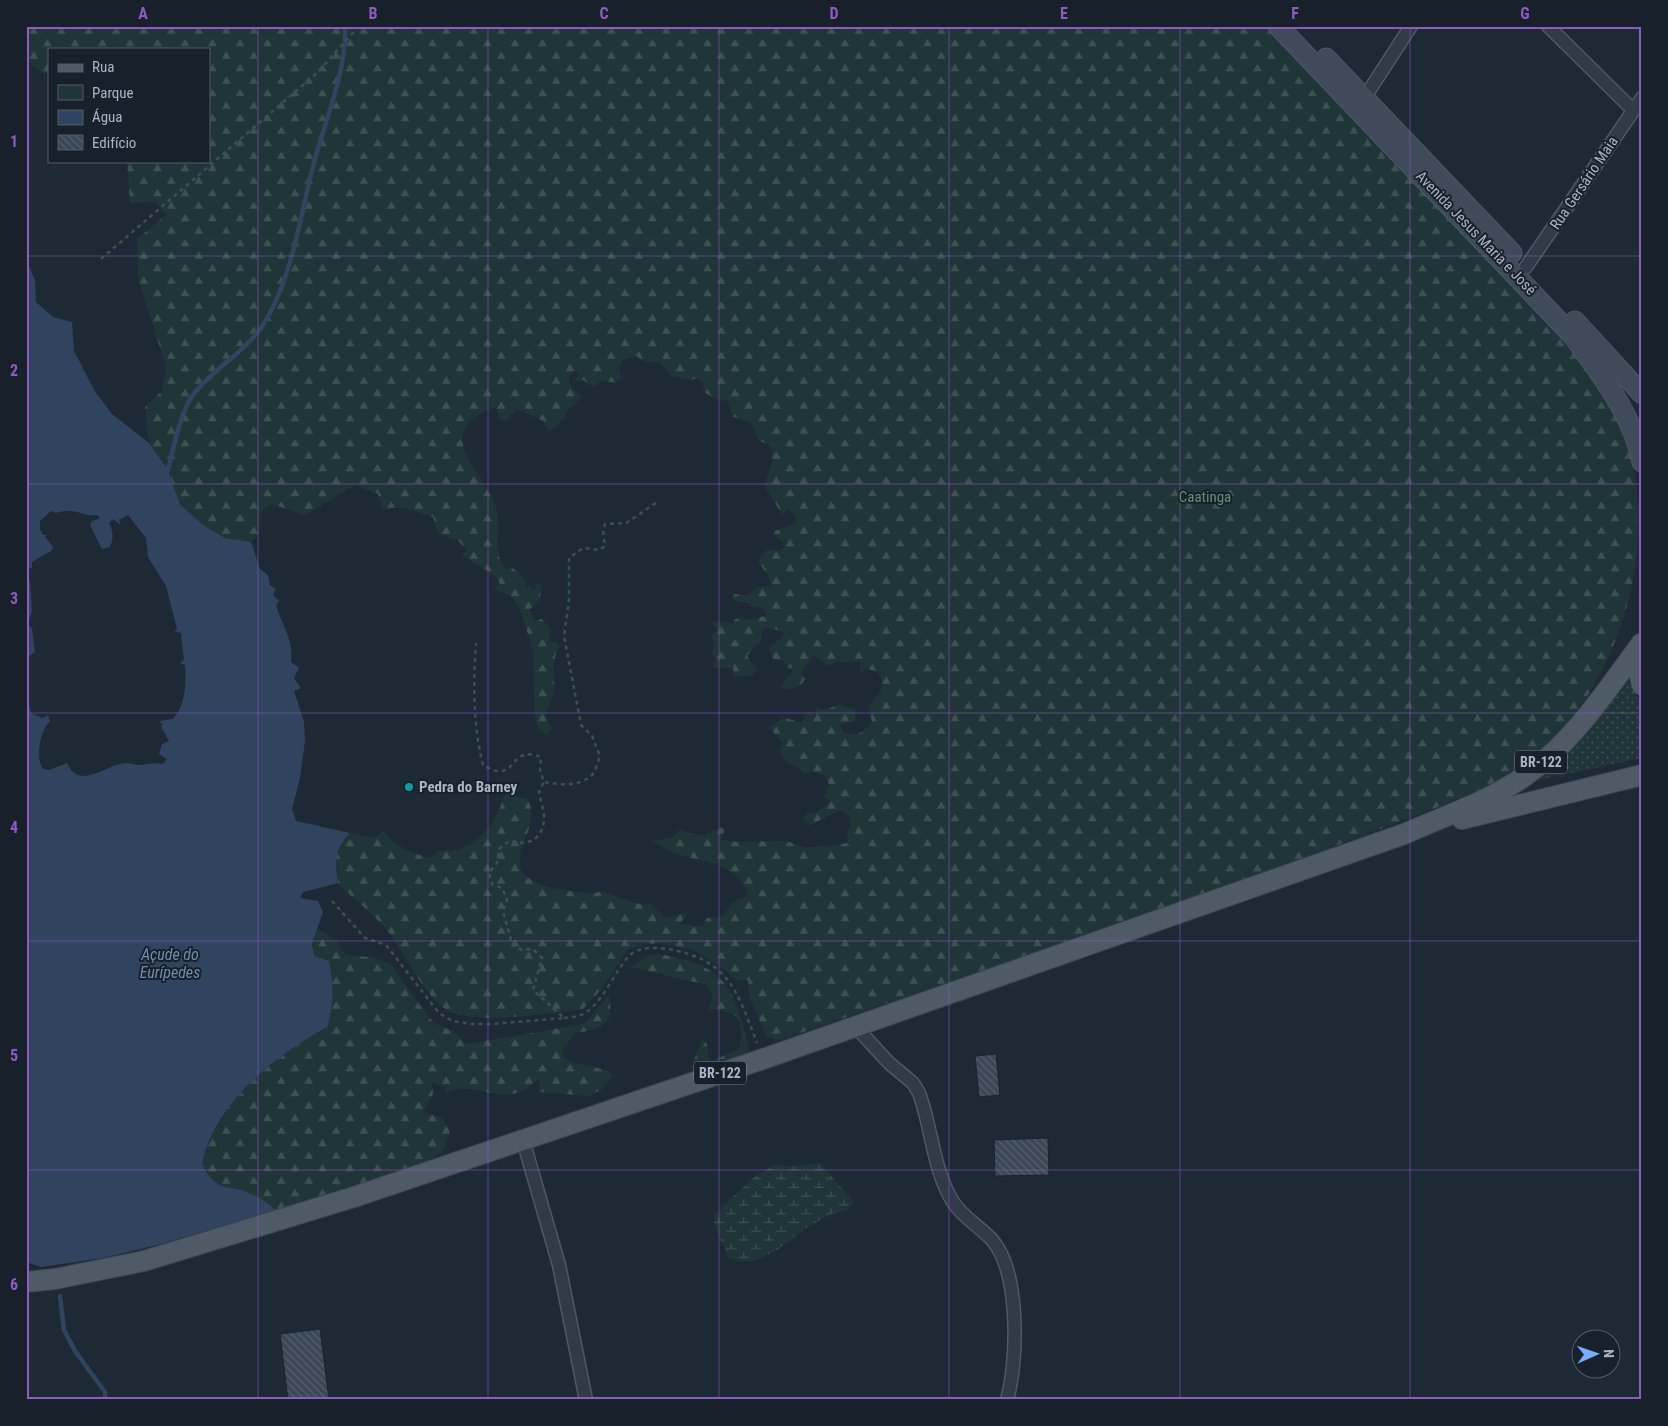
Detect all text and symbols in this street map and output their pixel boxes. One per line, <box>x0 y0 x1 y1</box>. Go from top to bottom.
text: A <box>138 4 148 23</box>
text: B <box>369 4 378 23</box>
text: C <box>599 4 609 23</box>
text: D <box>829 4 839 23</box>
text: E <box>1060 4 1068 23</box>
text: F <box>1291 4 1299 23</box>
text: G <box>1520 4 1530 23</box>
legend <box>48 48 210 162</box>
text: Rua <box>92 58 114 76</box>
text: Parque <box>92 84 134 102</box>
text: Água <box>92 108 122 126</box>
text: 1 <box>10 132 18 151</box>
street label: Rua Gersário Maia <box>1546 133 1622 233</box>
text: Edifício <box>92 134 136 152</box>
street label: Avenida Jesus Maria e José <box>1412 167 1540 299</box>
text: 2 <box>10 361 18 380</box>
park label: Caatinga <box>1179 488 1231 506</box>
text: 3 <box>10 589 18 608</box>
road number: BR-122 <box>1515 750 1567 774</box>
place label: Pedra do Barney <box>419 778 518 796</box>
marker: Pedra do Barney <box>403 781 415 793</box>
text: 4 <box>10 818 18 837</box>
water label: Açude do Eurípedes <box>140 945 200 982</box>
text: 5 <box>10 1046 18 1065</box>
road number: BR-122 <box>694 1062 746 1084</box>
text: 6 <box>10 1275 18 1294</box>
north arrow <box>1570 1328 1620 1378</box>
text: N <box>1601 1349 1617 1358</box>

